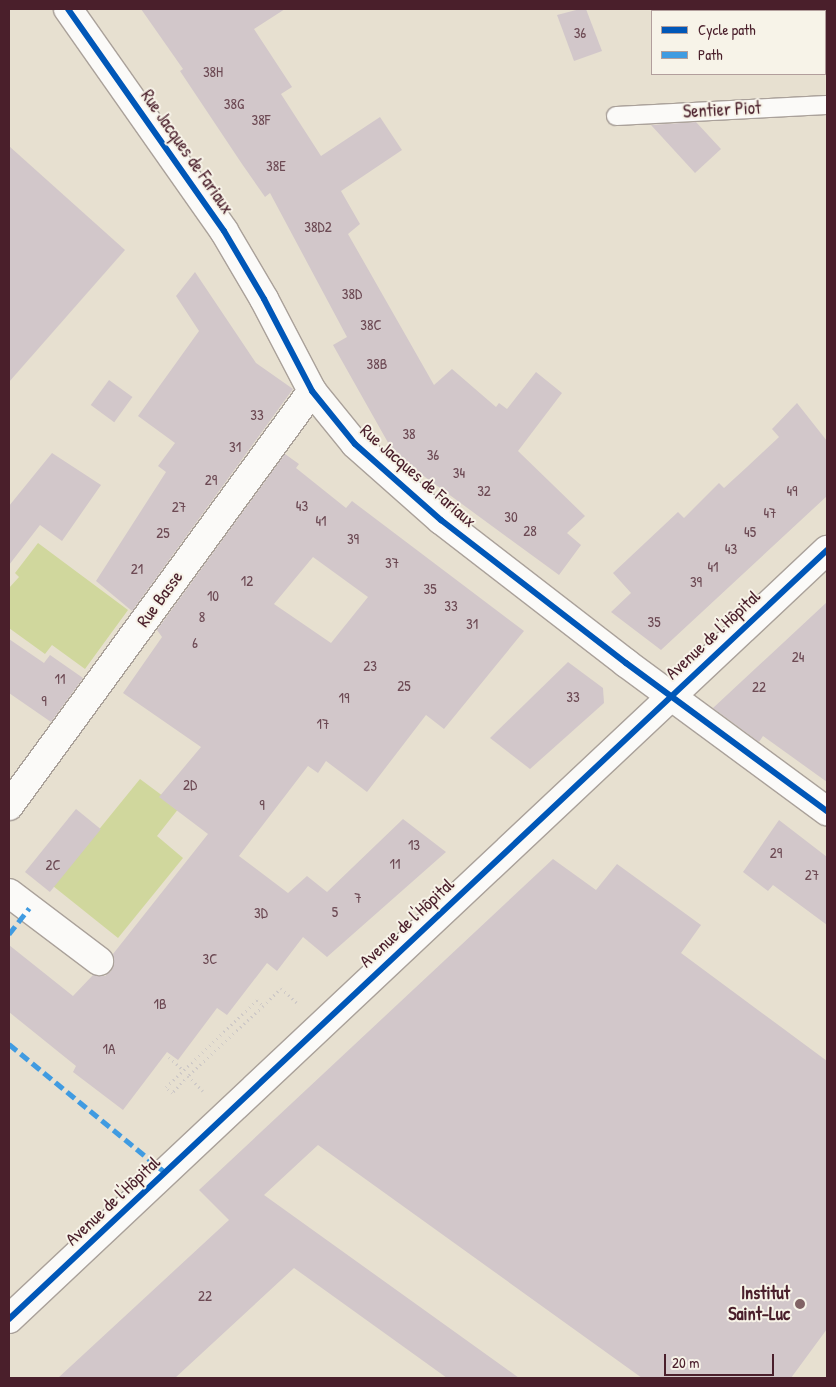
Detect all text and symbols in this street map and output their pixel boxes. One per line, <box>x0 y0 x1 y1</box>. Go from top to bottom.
legend <box>651 10 826 75</box>
text: Cycle path <box>698 19 756 40</box>
house number: 36 <box>574 24 586 42</box>
text: Path <box>698 44 723 65</box>
house number: 38H <box>203 63 223 81</box>
street label: Rue Jacques de Fariaux <box>136 86 238 218</box>
house number: 38G <box>224 95 244 113</box>
street label: Sentier Piot <box>682 97 762 123</box>
house number: 38F <box>252 111 270 129</box>
house number: 38E <box>266 157 286 175</box>
house number: 38D2 <box>304 218 332 236</box>
house number: 38D <box>342 285 362 303</box>
house number: 38C <box>360 316 382 334</box>
house number: 38B <box>367 355 387 373</box>
house number: 33 <box>250 406 264 424</box>
street label: Rue Jacques de Fariaux <box>356 420 480 532</box>
house number: 38 <box>402 425 416 443</box>
house number: 31 <box>229 438 241 456</box>
house number: 36 <box>427 446 439 464</box>
house number: 34 <box>453 464 465 482</box>
house number: 29 <box>205 471 217 489</box>
house number: 32 <box>477 482 491 500</box>
house number: 49 <box>786 482 798 500</box>
house number: 43 <box>296 497 308 515</box>
house number: 27 <box>172 498 186 516</box>
house number: 47 <box>763 504 777 522</box>
house number: 30 <box>504 508 518 526</box>
house number: 41 <box>315 512 327 530</box>
house number: 28 <box>523 522 537 540</box>
house number: 45 <box>744 523 756 541</box>
house number: 25 <box>156 524 170 542</box>
house number: 39 <box>347 530 359 548</box>
house number: 43 <box>725 540 737 558</box>
house number: 37 <box>385 554 399 572</box>
house number: 41 <box>707 558 719 576</box>
house number: 21 <box>131 560 143 578</box>
street label: Rue Basse <box>132 567 188 631</box>
house number: 12 <box>241 572 253 590</box>
house number: 39 <box>690 573 702 591</box>
house number: 35 <box>423 580 437 598</box>
street label: Avenue de l'Hôpital <box>661 586 765 684</box>
house number: 10 <box>207 587 219 605</box>
house number: 33 <box>444 597 458 615</box>
house number: 8 <box>199 608 205 626</box>
house number: 35 <box>647 613 661 631</box>
house number: 31 <box>466 615 478 633</box>
house number: 6 <box>192 634 198 652</box>
house number: 24 <box>792 648 804 666</box>
house number: 23 <box>363 657 377 675</box>
house number: 11 <box>55 670 65 688</box>
house number: 25 <box>397 677 411 695</box>
house number: 22 <box>752 678 766 696</box>
house number: 33 <box>566 688 580 706</box>
house number: 19 <box>339 689 349 707</box>
house number: 9 <box>41 692 47 710</box>
house number: 17 <box>317 715 329 733</box>
house number: 2D <box>183 776 197 794</box>
house number: 9 <box>259 796 265 814</box>
house number: 13 <box>408 836 420 854</box>
house number: 29 <box>770 844 782 862</box>
house number: 11 <box>390 855 400 873</box>
house number: 2C <box>45 856 61 874</box>
house number: 27 <box>805 866 819 884</box>
street label: Avenue de l'Hôpital <box>355 874 459 972</box>
house number: 7 <box>354 889 362 907</box>
house number: 5 <box>332 903 338 921</box>
house number: 3D <box>254 904 268 922</box>
house number: 3C <box>203 950 217 968</box>
house number: 1B <box>153 995 167 1013</box>
house number: 1A <box>103 1040 115 1058</box>
street label: Avenue de l'Hôpital <box>61 1152 165 1250</box>
place label: Institut Saint-Luc <box>728 1283 790 1326</box>
house number: 22 <box>198 1287 212 1305</box>
marker: Institut Saint-Luc <box>794 1298 806 1310</box>
scale bar <box>666 1344 776 1376</box>
text: 20 m <box>672 1352 699 1373</box>

